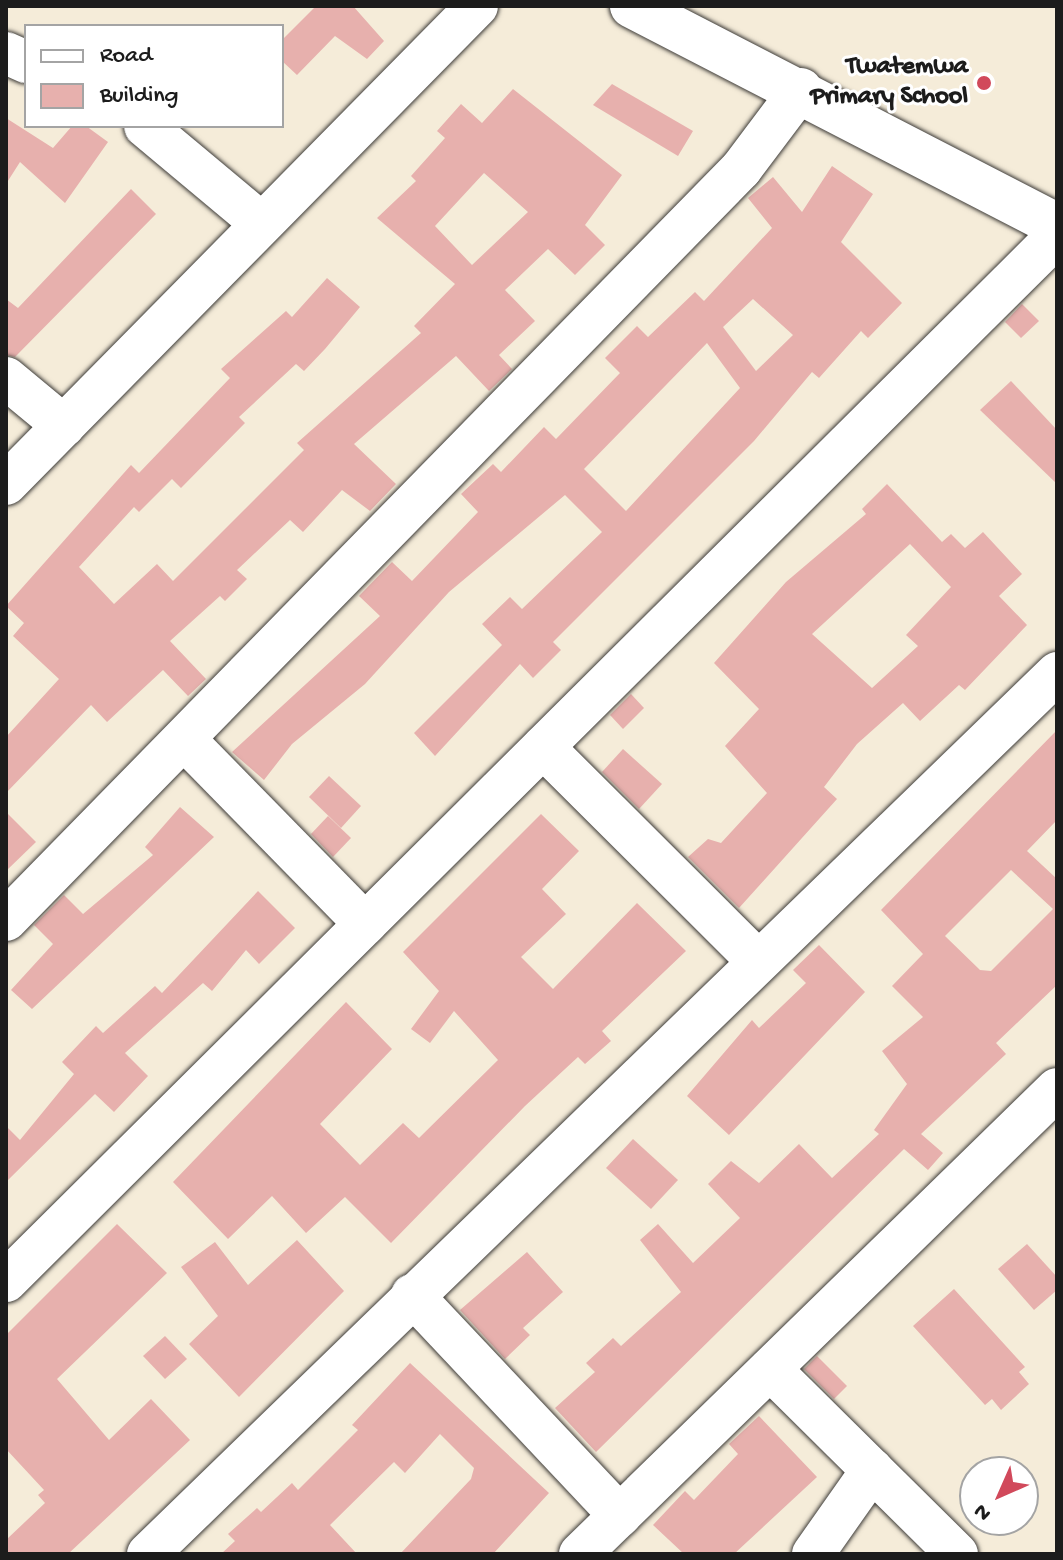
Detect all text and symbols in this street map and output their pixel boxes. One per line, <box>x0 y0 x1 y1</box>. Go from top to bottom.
legend <box>24 24 284 128</box>
text: Road <box>100 42 152 71</box>
place label: Twatemwa Primary School <box>810 52 968 114</box>
marker: Twatemwa Primary School <box>975 74 993 92</box>
text: Building <box>100 82 178 111</box>
north arrow <box>959 1456 1039 1536</box>
text: N <box>969 1497 998 1526</box>

